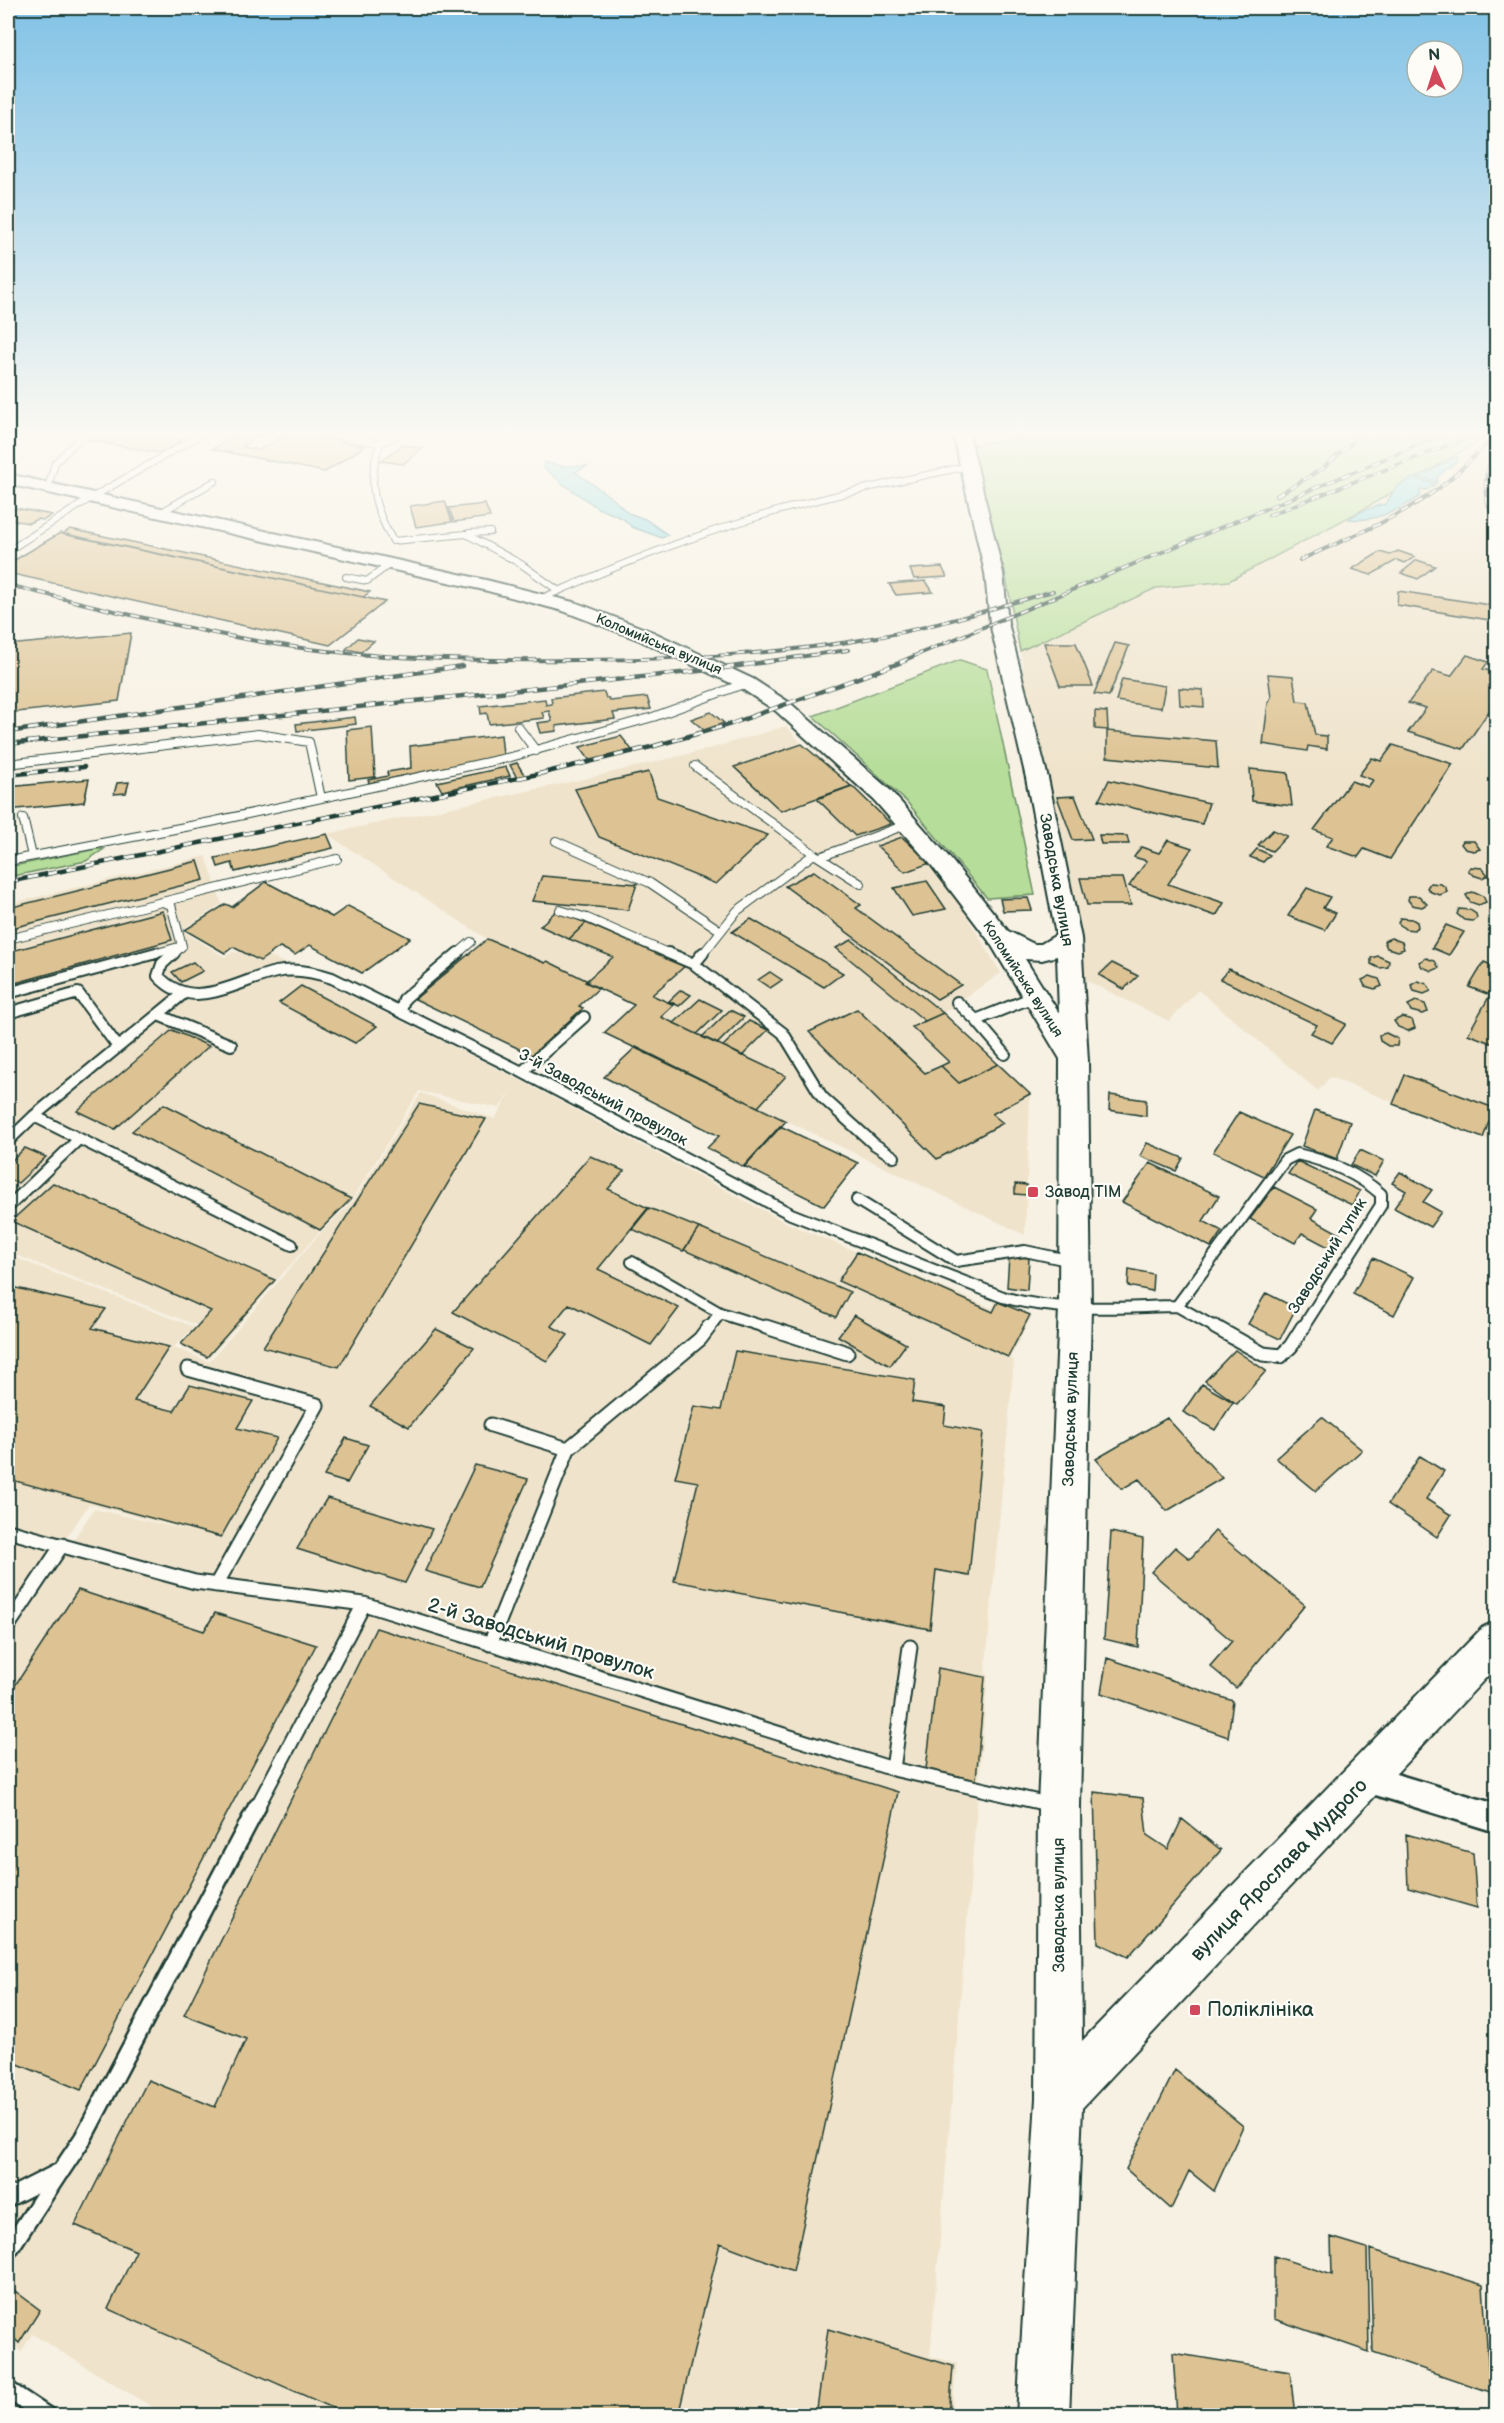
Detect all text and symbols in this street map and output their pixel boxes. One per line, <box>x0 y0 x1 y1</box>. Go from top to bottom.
north arrow <box>1405 39 1465 99</box>
text: N <box>1428 46 1441 65</box>
street label: Коломийська вулиця <box>593 610 725 678</box>
street label: Заводська вулиця <box>1035 812 1077 948</box>
street label: Коломийська вулиця <box>979 918 1067 1040</box>
street label: 3-й Заводський провулок <box>515 1045 691 1151</box>
place label: Завод ТІМ <box>1045 1183 1121 1202</box>
marker: Завод ТІМ <box>1026 1185 1040 1199</box>
street label: Заводський тупик <box>1285 1194 1372 1317</box>
street label: Заводська вулиця <box>1059 1351 1083 1487</box>
street label: 2-й Заводський провулок <box>425 1593 658 1685</box>
street label: вулиця Ярослава Мудрого <box>1185 1774 1373 1966</box>
street label: Заводська вулиця <box>1050 1838 1069 1972</box>
place label: Поліклініка <box>1207 1998 1314 2022</box>
marker: Поліклініка <box>1188 2003 1202 2017</box>

